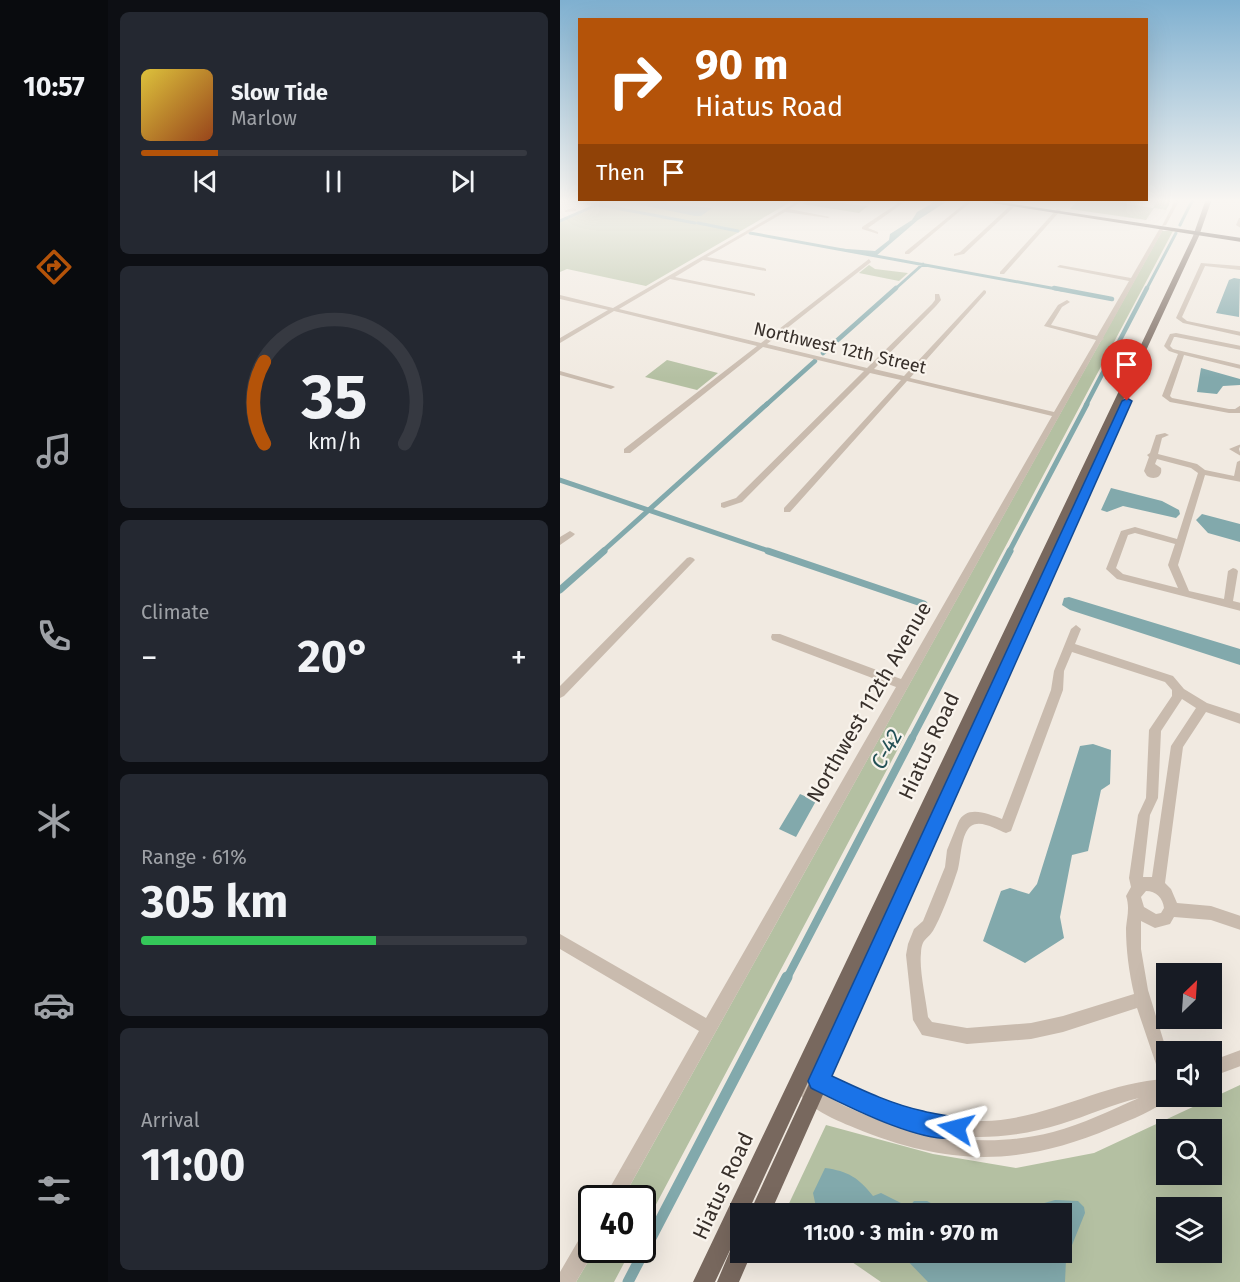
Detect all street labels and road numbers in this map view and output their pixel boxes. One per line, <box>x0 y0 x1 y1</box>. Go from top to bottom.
street label: Northwest 12th Street <box>752 317 929 379</box>
street label: Northwest 112th Avenue <box>801 597 937 807</box>
street label: Hiatus Road <box>893 688 965 804</box>
street label: Hiatus Road <box>687 1128 759 1244</box>

